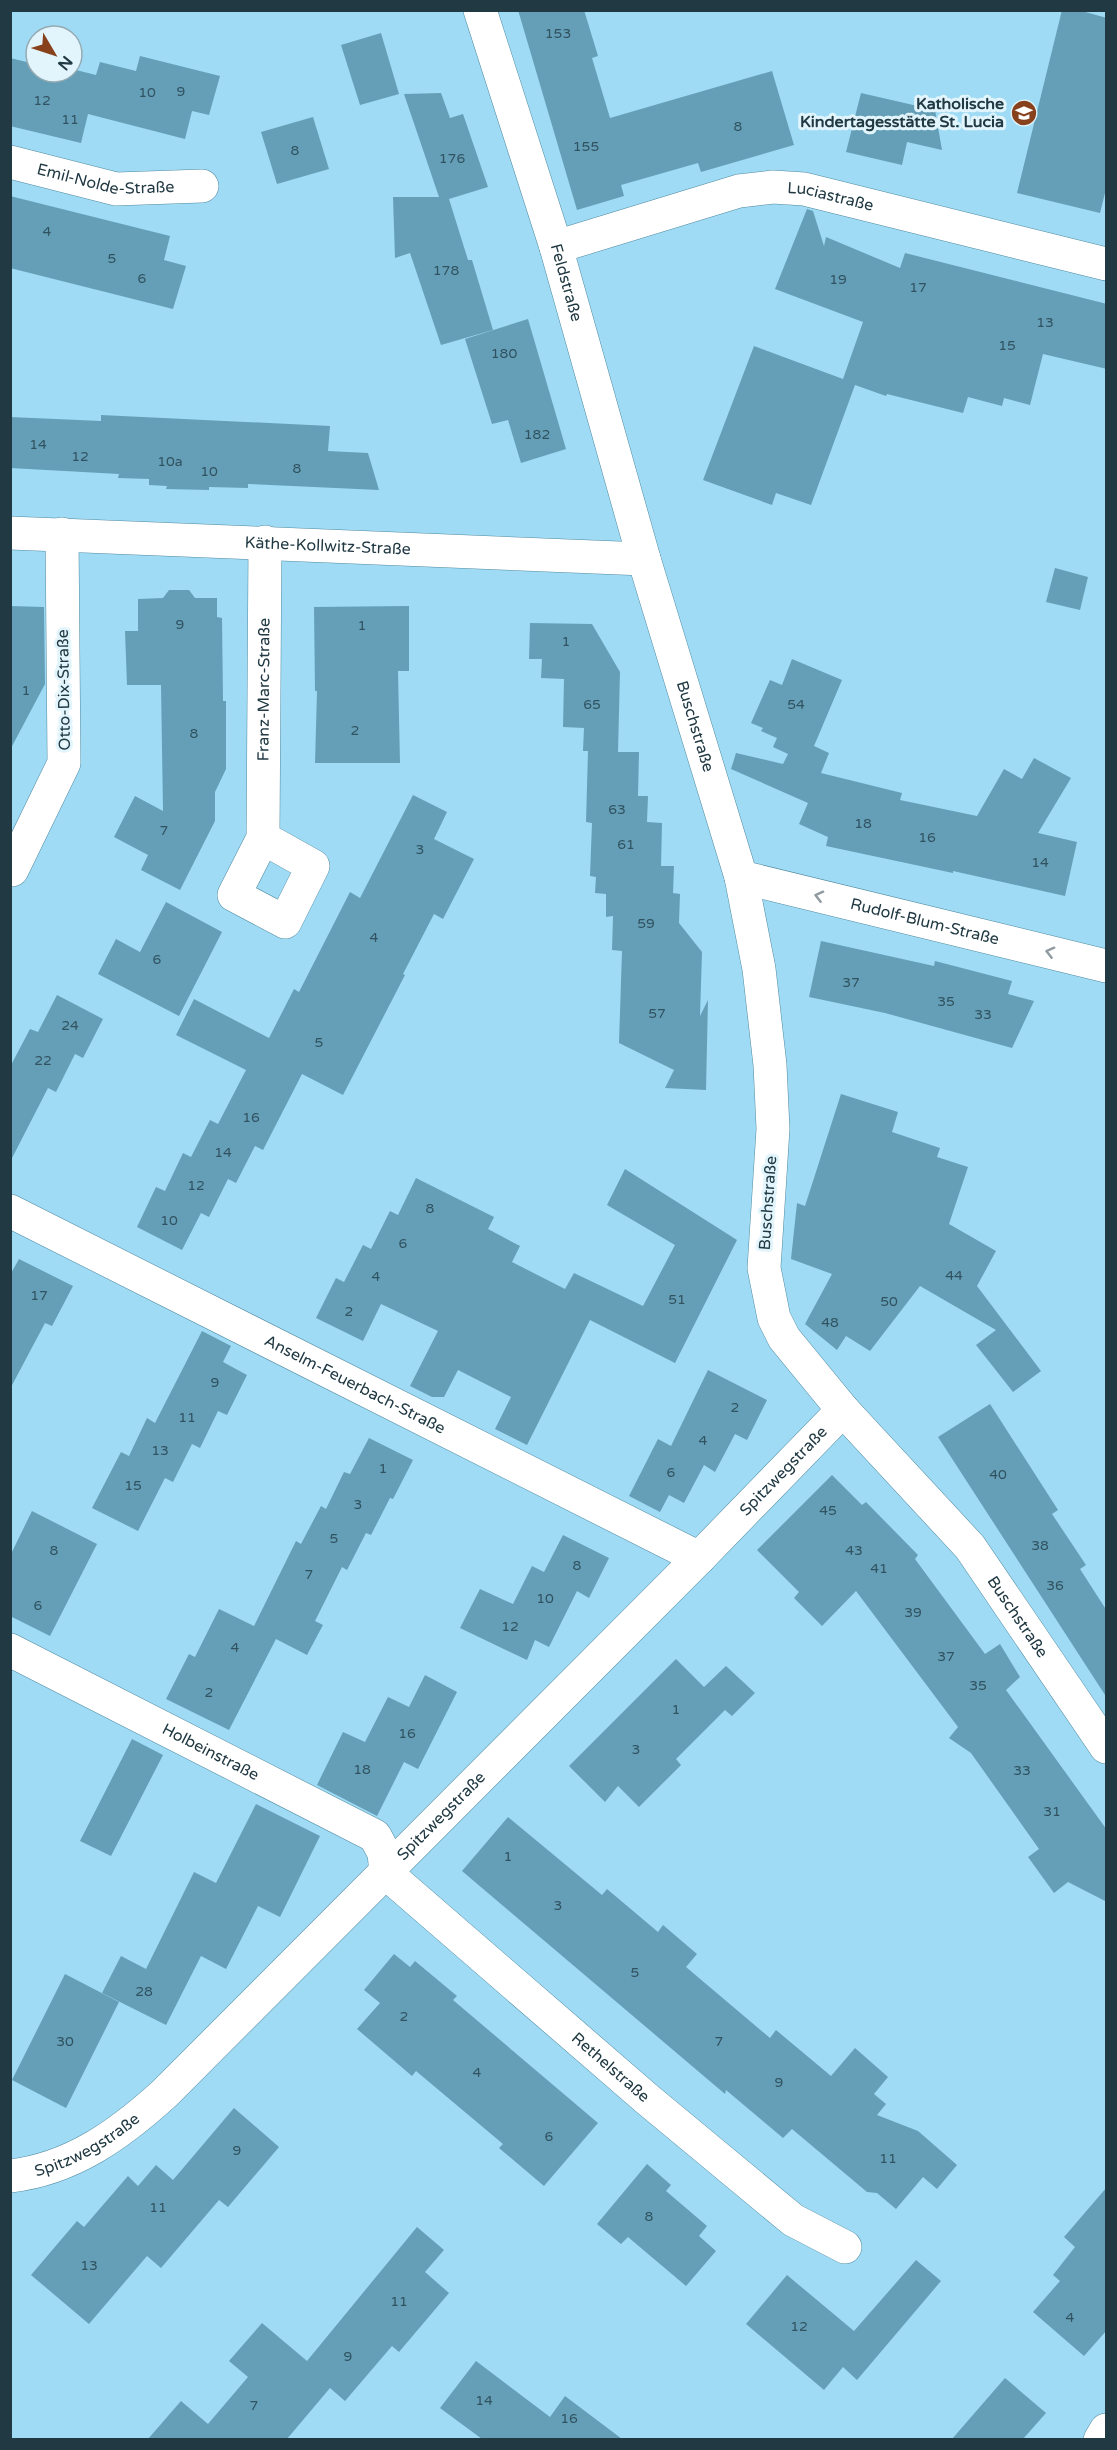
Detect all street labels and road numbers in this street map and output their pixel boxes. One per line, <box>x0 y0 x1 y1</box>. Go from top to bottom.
street label: Emil-Nolde-Straße <box>35 159 175 199</box>
street label: Luciastraße <box>787 178 876 216</box>
street label: Feldstraße <box>546 242 587 324</box>
street label: Käthe-Kollwitz-Straße <box>244 533 411 559</box>
street label: Franz-Marc-Straße <box>254 618 274 761</box>
street label: Otto-Dix-Straße <box>53 629 75 751</box>
street label: Buschstraße <box>672 678 718 774</box>
street label: Rudolf-Blum-Straße <box>848 894 1001 950</box>
street label: Buschstraße <box>755 1155 781 1251</box>
street label: Anselm-Feuerbach-Straße <box>261 1331 449 1439</box>
street label: Spitzwegstraße <box>735 1422 832 1520</box>
street label: Buschstraße <box>983 1572 1052 1662</box>
street label: Holbeinstraße <box>159 1719 262 1785</box>
street label: Spitzwegstraße <box>393 1768 490 1865</box>
street label: Rethelstraße <box>567 2028 654 2107</box>
street label: Spitzwegstraße <box>32 2109 144 2181</box>

